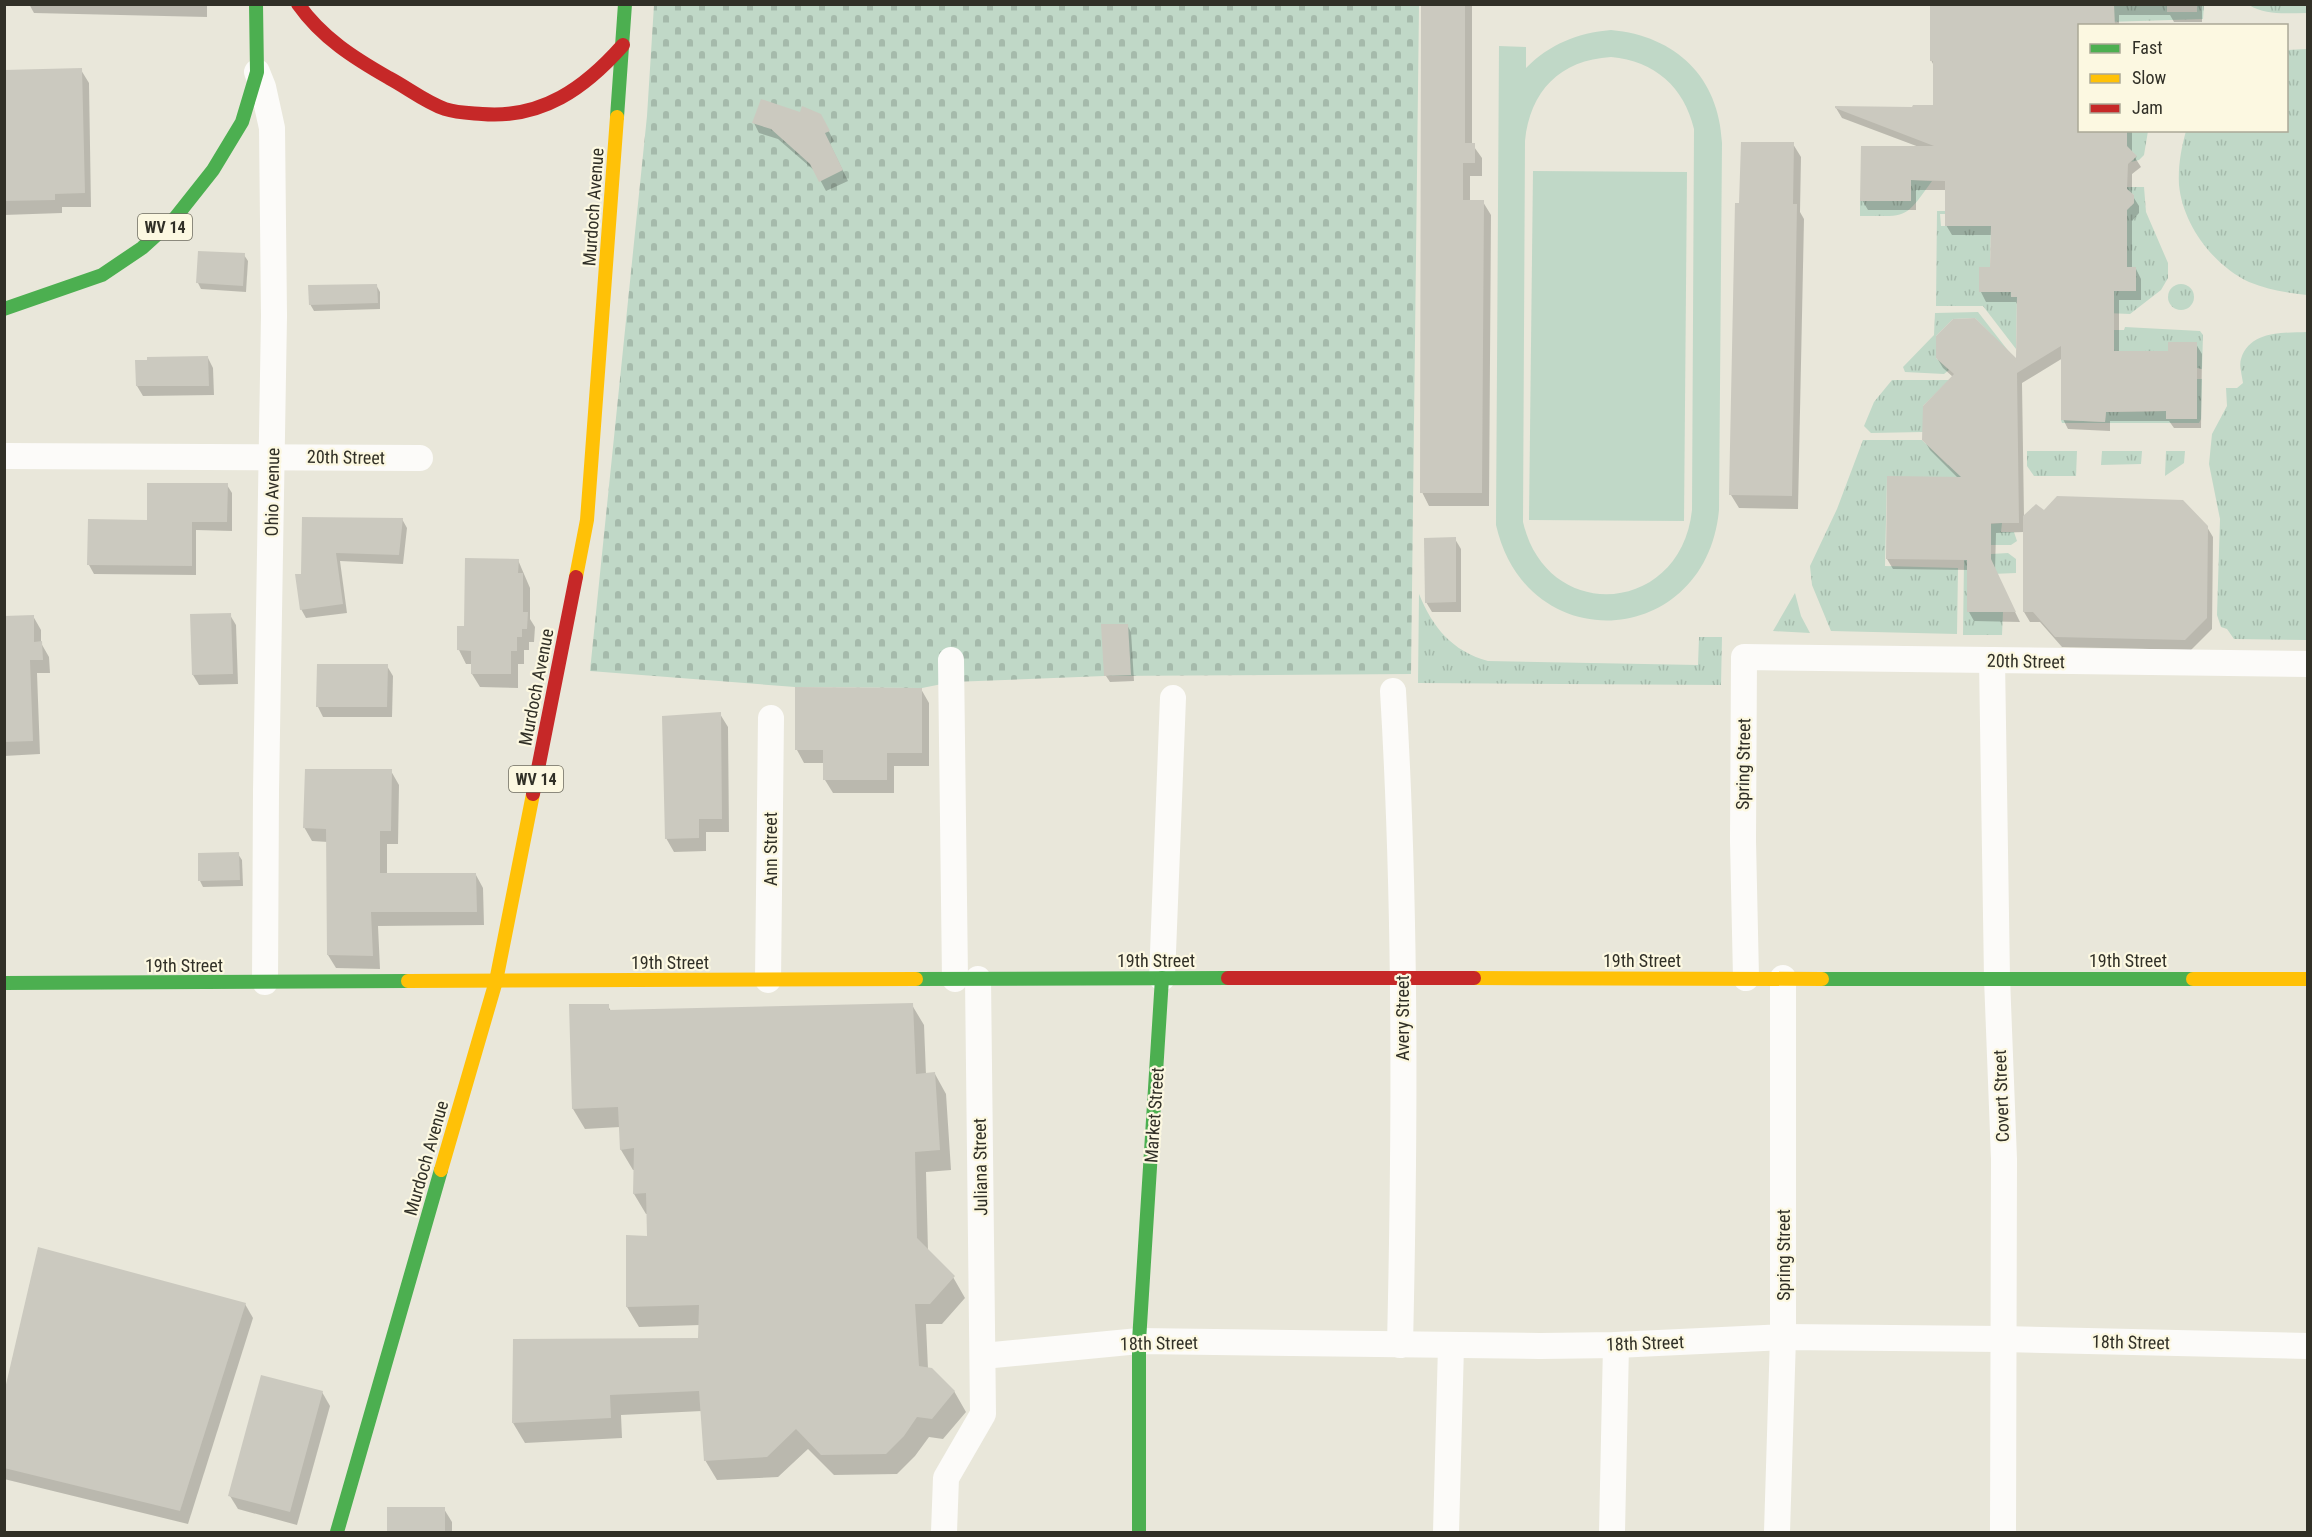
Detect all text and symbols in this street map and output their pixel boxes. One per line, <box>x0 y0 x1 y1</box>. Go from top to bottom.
legend <box>2078 24 2288 132</box>
text: Fast <box>2132 37 2163 58</box>
text: Slow <box>2132 67 2167 88</box>
text: Jam <box>2132 97 2163 118</box>
street label: Murdoch Avenue <box>578 147 608 267</box>
road number: WV 14 <box>138 214 192 240</box>
street label: 20th Street <box>307 446 385 468</box>
street label: Ohio Avenue <box>261 448 283 536</box>
street label: Murdoch Avenue <box>514 627 558 747</box>
street label: 20th Street <box>1987 650 2065 672</box>
street label: Spring Street <box>1732 718 1754 810</box>
road number: WV 14 <box>509 766 563 792</box>
street label: Ann Street <box>760 812 781 886</box>
street label: 19th Street <box>1117 950 1195 971</box>
street label: 19th Street <box>1603 950 1681 971</box>
street label: 19th Street <box>2089 950 2167 971</box>
street label: 19th Street <box>631 952 709 973</box>
street label: 19th Street <box>145 955 223 976</box>
street label: Avery Street <box>1392 975 1413 1061</box>
street label: Covert Street <box>1989 1049 2013 1143</box>
street label: Market Street <box>1140 1067 1168 1163</box>
street label: Murdoch Avenue <box>400 1098 452 1218</box>
street label: Juliana Street <box>969 1118 991 1216</box>
street label: Spring Street <box>1773 1209 1794 1301</box>
street label: 18th Street <box>1606 1331 1684 1355</box>
street label: 18th Street <box>2092 1331 2170 1353</box>
street label: 18th Street <box>1120 1332 1198 1354</box>

